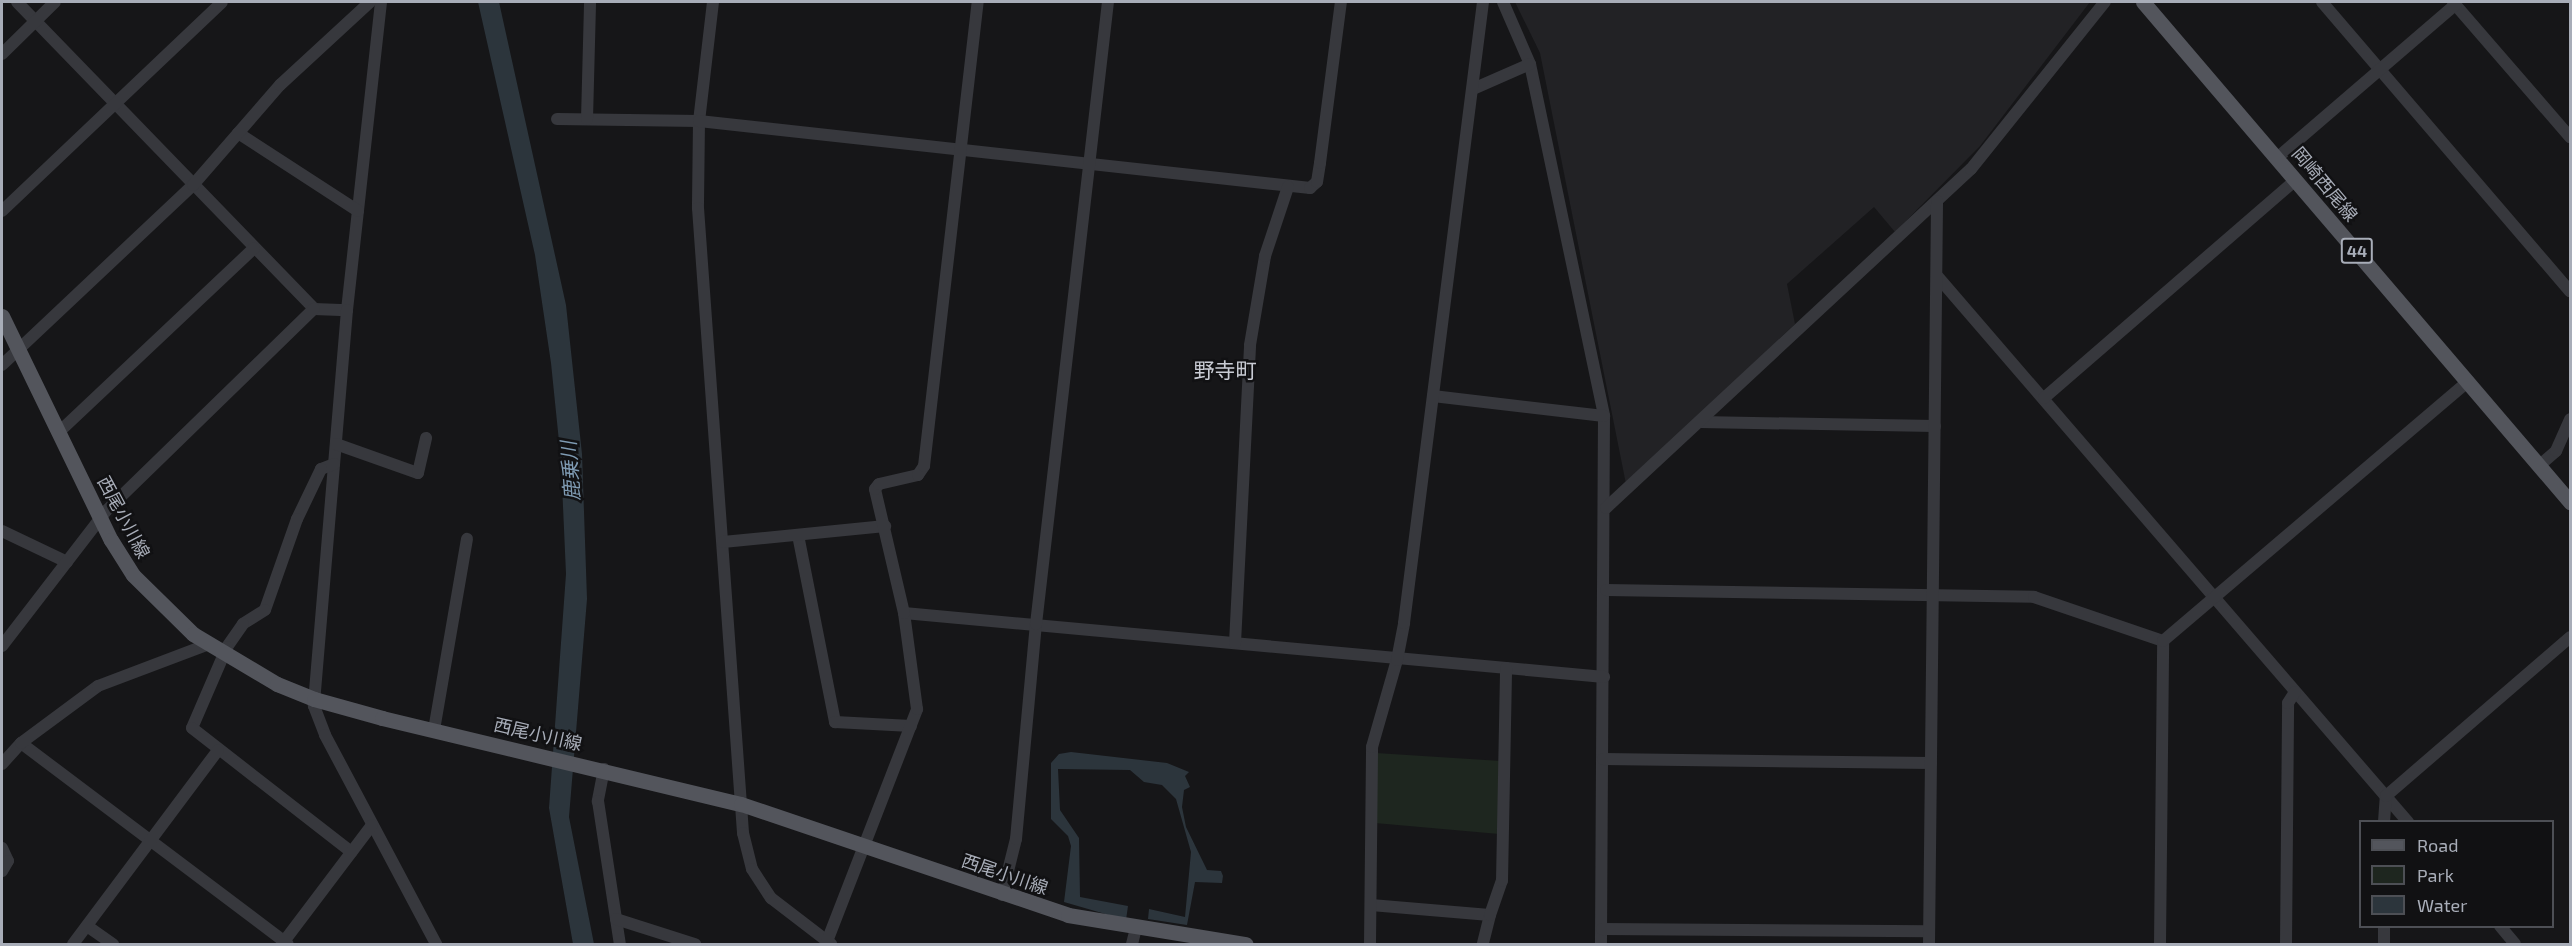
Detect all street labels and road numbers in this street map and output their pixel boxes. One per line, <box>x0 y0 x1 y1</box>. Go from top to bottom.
street label: 岡崎西尾線 <box>2288 143 2362 225</box>
road number: 44 <box>2340 238 2374 264</box>
street label: 西尾小川線 <box>93 472 155 562</box>
street label: 西尾小川線 <box>492 713 584 755</box>
street label: 西尾小川線 <box>959 849 1051 899</box>

